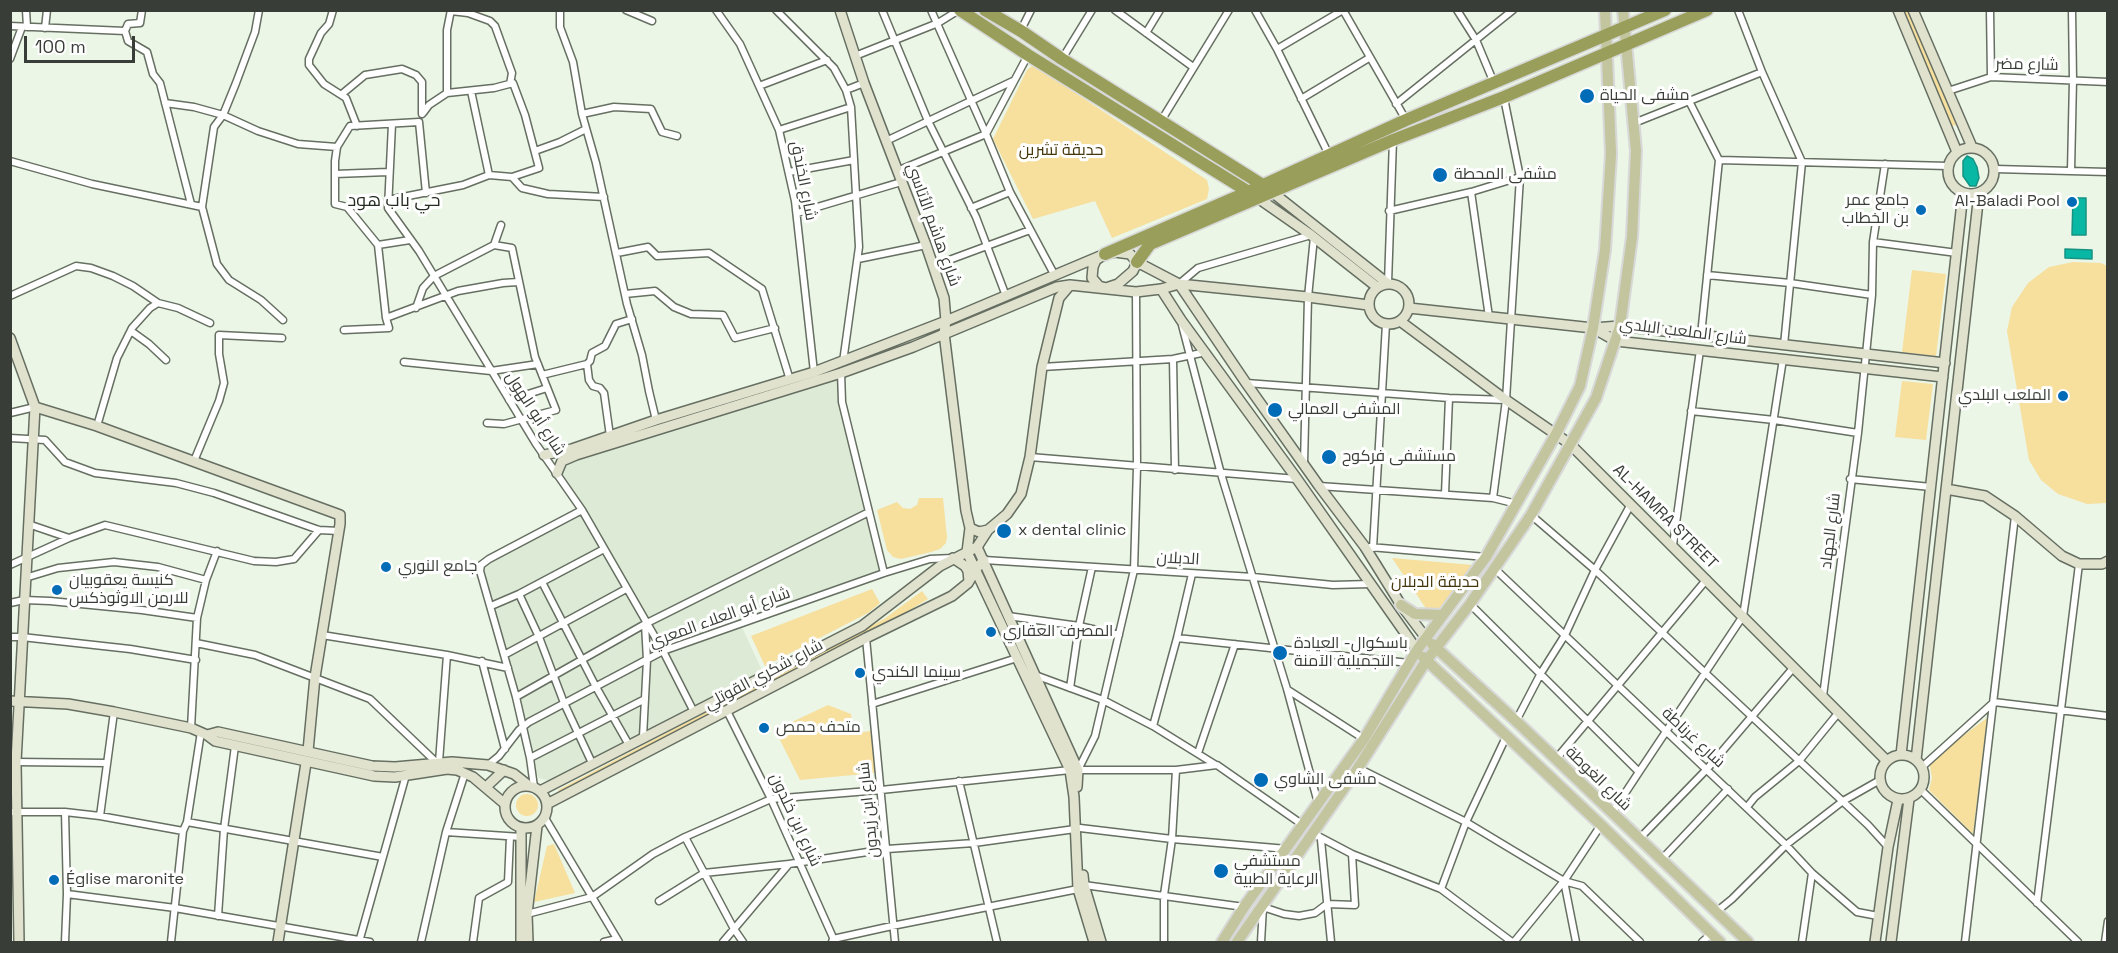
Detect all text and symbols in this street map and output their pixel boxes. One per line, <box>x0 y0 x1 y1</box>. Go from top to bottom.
scale bar <box>27 24 138 62</box>
text: 100 m <box>35 35 86 58</box>
street label: شارع مضر <box>1995 55 2059 75</box>
place label: مشفى الحياة <box>1600 86 1690 106</box>
marker: مشفى الحياة <box>1578 87 1596 105</box>
street label: شارع الخندق <box>786 140 820 222</box>
park label: حديقة تشرين <box>1019 141 1103 161</box>
street label: شارع هاشم الأتاسي <box>902 161 964 289</box>
place label: مشفى المحطة <box>1454 165 1557 185</box>
marker: مشفى المحطة <box>1431 166 1449 184</box>
district label: حي باب هود <box>348 190 440 212</box>
place label: جامع عمر بن الخطاب <box>1842 191 1909 229</box>
place label: Al-Baladi Pool <box>1955 192 2060 212</box>
marker: Al-Baladi Pool <box>2065 195 2079 209</box>
marker: جامع عمر بن الخطاب <box>1914 203 1928 217</box>
street label: شارع الملعب البلدي <box>1618 315 1748 349</box>
street label: شارع أبو الهول <box>501 368 569 460</box>
place label: الملعب البلدي <box>1958 386 2051 406</box>
marker: الملعب البلدي <box>2056 389 2070 403</box>
place label: المشفى العمالي <box>1288 400 1400 420</box>
marker: المشفى العمالي <box>1266 401 1284 419</box>
place label: مستشفى فركوح <box>1342 447 1456 467</box>
marker: مستشفى فركوح <box>1320 448 1338 466</box>
street label: AL-HAMRA STREET <box>1609 461 1721 573</box>
street label: شارع الجهاد <box>1817 492 1845 570</box>
place label: x dental clinic <box>1018 521 1126 541</box>
marker: x dental clinic <box>995 522 1013 540</box>
street label: الدبلان <box>1156 548 1200 570</box>
place label: جامع النوري <box>398 557 477 577</box>
marker: جامع النوري <box>379 560 393 574</box>
place label: كنيسة يعقوبيان للارمن الاوثوذكس <box>69 571 188 609</box>
park label: حديقة الدبلان <box>1391 573 1479 593</box>
marker: كنيسة يعقوبيان للارمن الاوثوذكس <box>50 583 64 597</box>
street label: شارع أبو العلاء المعري <box>647 584 793 652</box>
place label: المصرف العقاري <box>1003 622 1113 642</box>
marker: المصرف العقاري <box>984 625 998 639</box>
place label: باسكوال- العيادة التجميلية الآمنة <box>1294 634 1408 672</box>
street label: شارع شكري القوتلي <box>701 636 827 714</box>
marker: باسكوال- العيادة التجميلية الآمنة <box>1271 644 1289 662</box>
place label: سينما الكندي <box>872 663 961 683</box>
marker: سينما الكندي <box>853 666 867 680</box>
street label: شارع غرناطة <box>1657 704 1729 772</box>
place label: متحف حمص <box>776 718 861 738</box>
marker: متحف حمص <box>757 721 771 735</box>
street label: شارع الغوطة <box>1561 743 1635 815</box>
street label: شارع ابن زيدون <box>854 761 884 859</box>
street label: شارع ابن خلدون <box>765 770 825 870</box>
place label: مشفى الشاوي <box>1274 770 1377 790</box>
marker: مشفى الشاوي <box>1252 771 1270 789</box>
place label: مستشفى الرعاية الطبية <box>1234 852 1319 890</box>
marker: مستشفى الرعاية الطبية <box>1212 862 1230 880</box>
place label: Église maronite <box>66 870 184 890</box>
marker: Église maronite <box>47 873 61 887</box>

